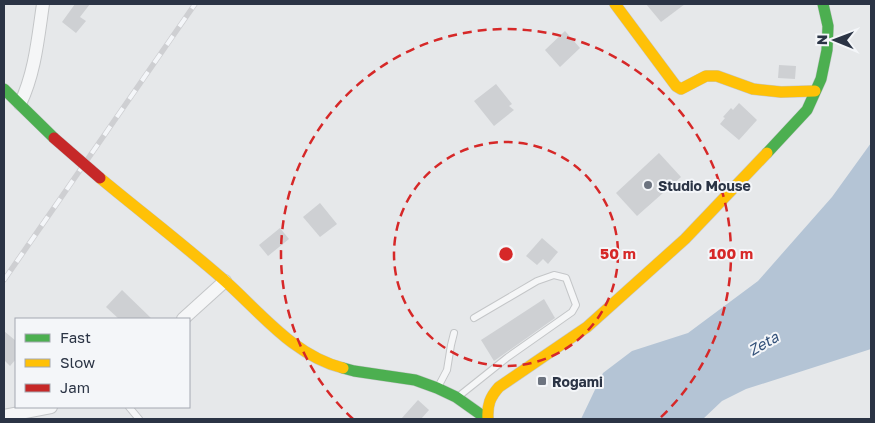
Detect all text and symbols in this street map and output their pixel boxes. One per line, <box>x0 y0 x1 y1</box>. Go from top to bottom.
north arrow <box>810 15 860 65</box>
text: N <box>813 34 830 45</box>
place label: Studio Mouse <box>658 177 751 194</box>
marker: Studio Mouse <box>642 179 654 191</box>
text: 50 m <box>600 244 636 262</box>
text: 100 m <box>709 244 753 262</box>
centre of rings <box>497 245 515 263</box>
legend <box>15 318 190 408</box>
water label: Zeta <box>745 327 782 359</box>
text: Fast <box>60 328 91 346</box>
text: Slow <box>60 353 95 371</box>
place label: Rogami <box>552 373 603 390</box>
marker: Rogami <box>536 375 548 387</box>
text: Jam <box>60 378 90 396</box>

